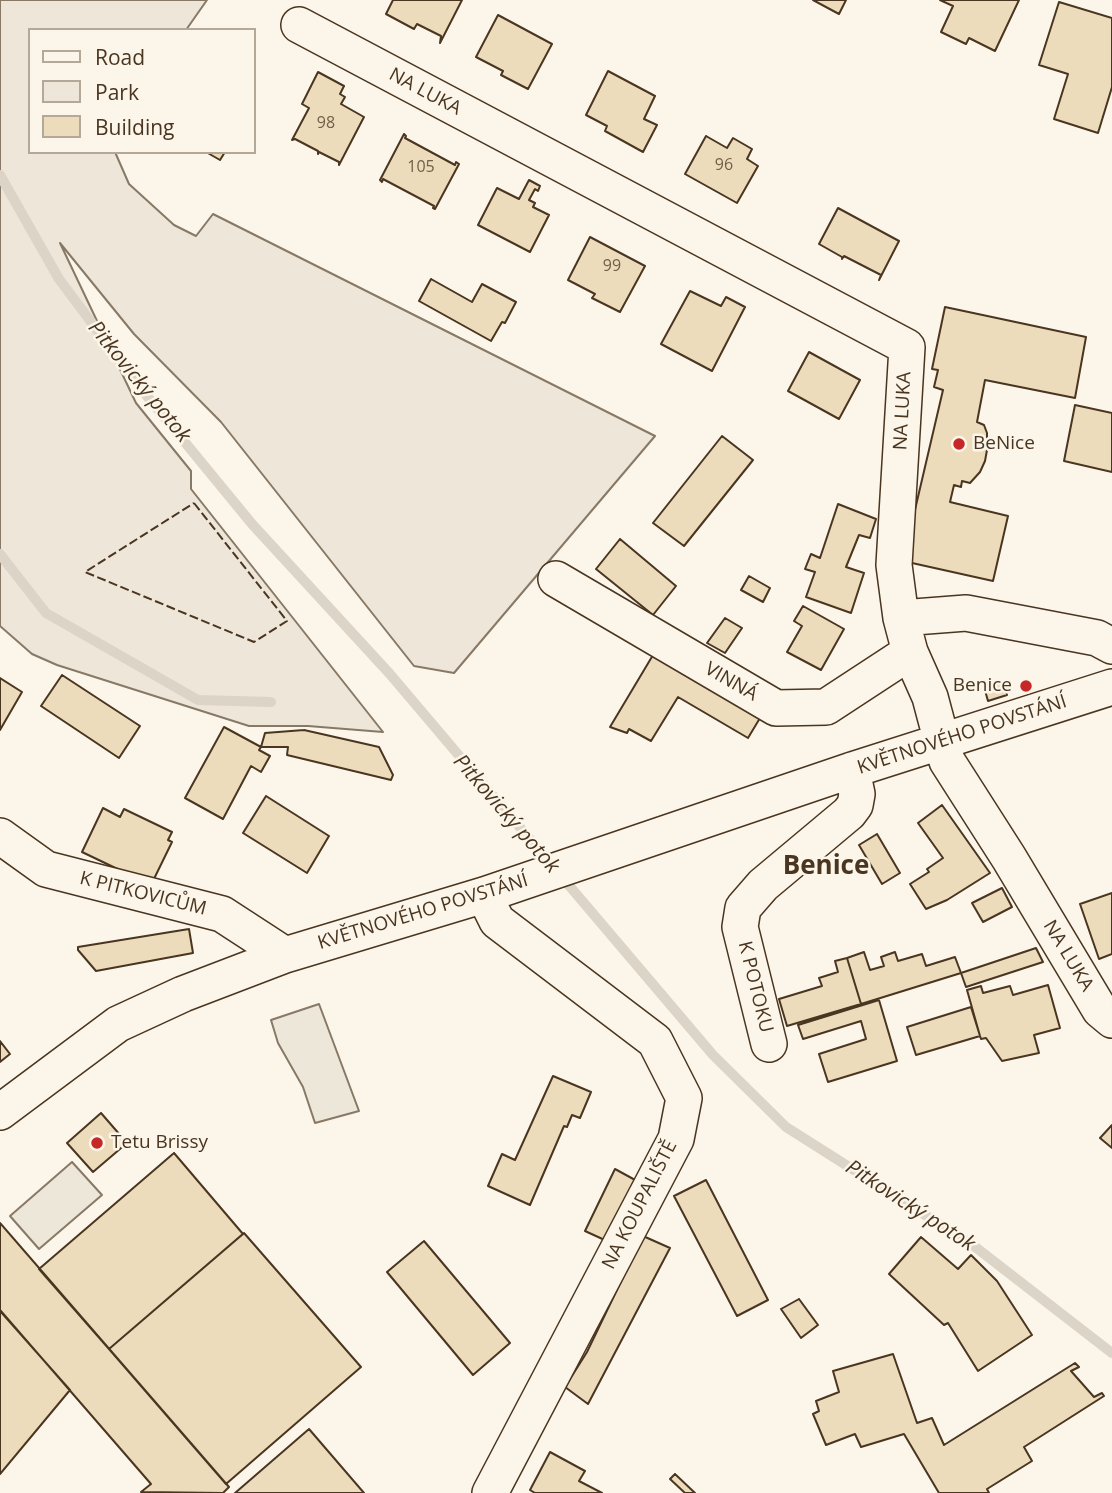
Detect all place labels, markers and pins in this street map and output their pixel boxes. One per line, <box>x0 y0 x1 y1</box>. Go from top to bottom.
place label: BeNice <box>973 433 1035 455</box>
marker: BeNice <box>951 436 967 452</box>
place label: Benice <box>953 675 1012 697</box>
marker: Benice <box>1018 678 1034 694</box>
place label: Tetu Brissy <box>111 1132 208 1154</box>
marker: Tetu Brissy <box>89 1135 105 1151</box>

